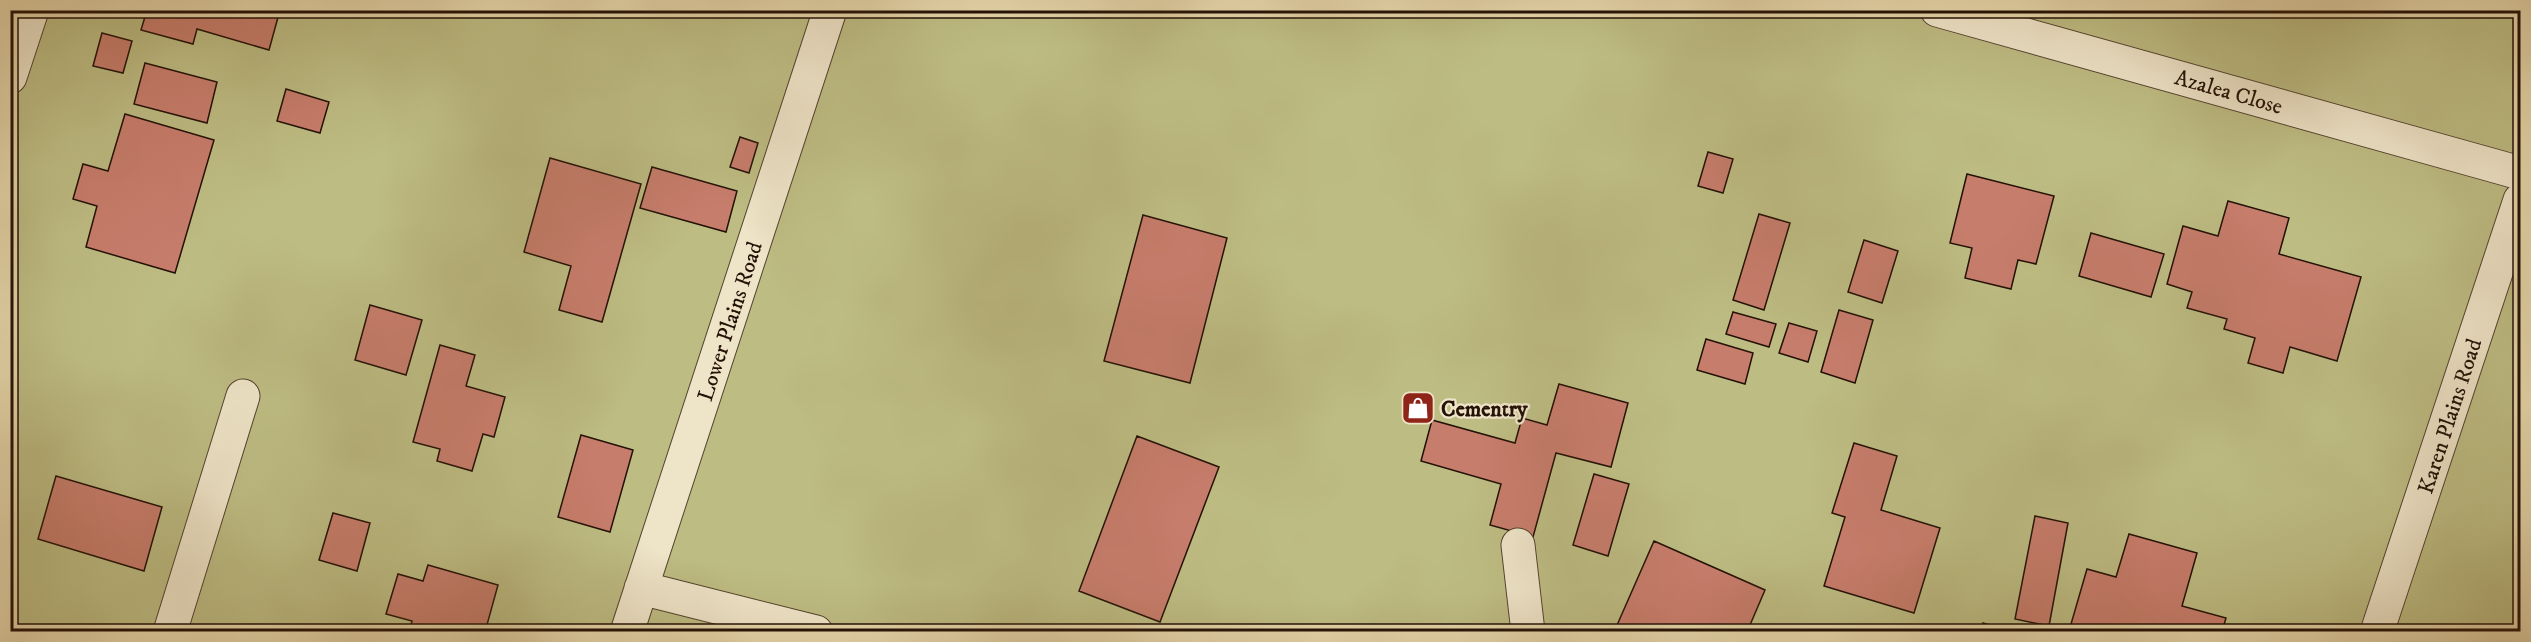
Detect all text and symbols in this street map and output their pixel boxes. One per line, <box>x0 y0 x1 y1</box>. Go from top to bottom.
street label: Azalea Close <box>2172 64 2286 121</box>
street label: Lower Plains Road <box>692 238 769 405</box>
street label: Karen Plains Road <box>2413 335 2488 498</box>
shop icon: Cementry <box>1400 390 1436 426</box>
place label: Cementry <box>1441 396 1528 423</box>

